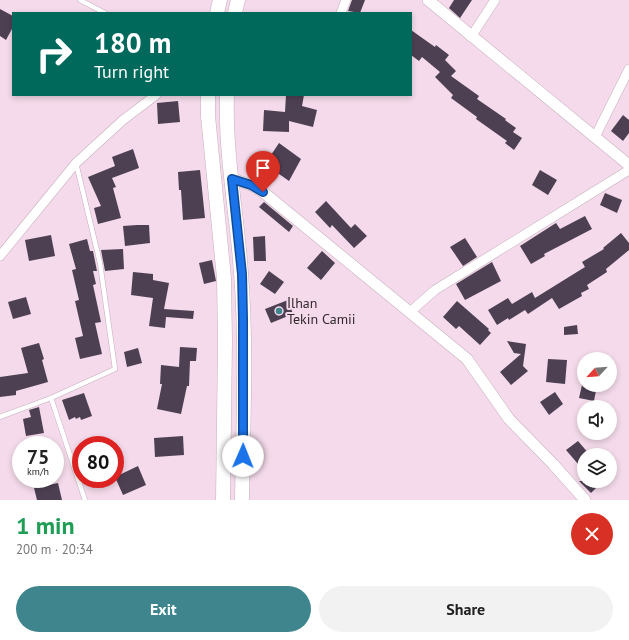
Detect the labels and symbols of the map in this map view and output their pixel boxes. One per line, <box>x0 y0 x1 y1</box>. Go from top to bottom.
pin <box>246 151 280 192</box>
place label: İlhan Tekin Camii <box>287 294 356 328</box>
marker: İlhan Tekin Camii <box>274 306 284 316</box>
north arrow <box>577 352 617 392</box>
position arrow <box>222 435 264 477</box>
speed limit sign: 80 <box>72 436 124 488</box>

